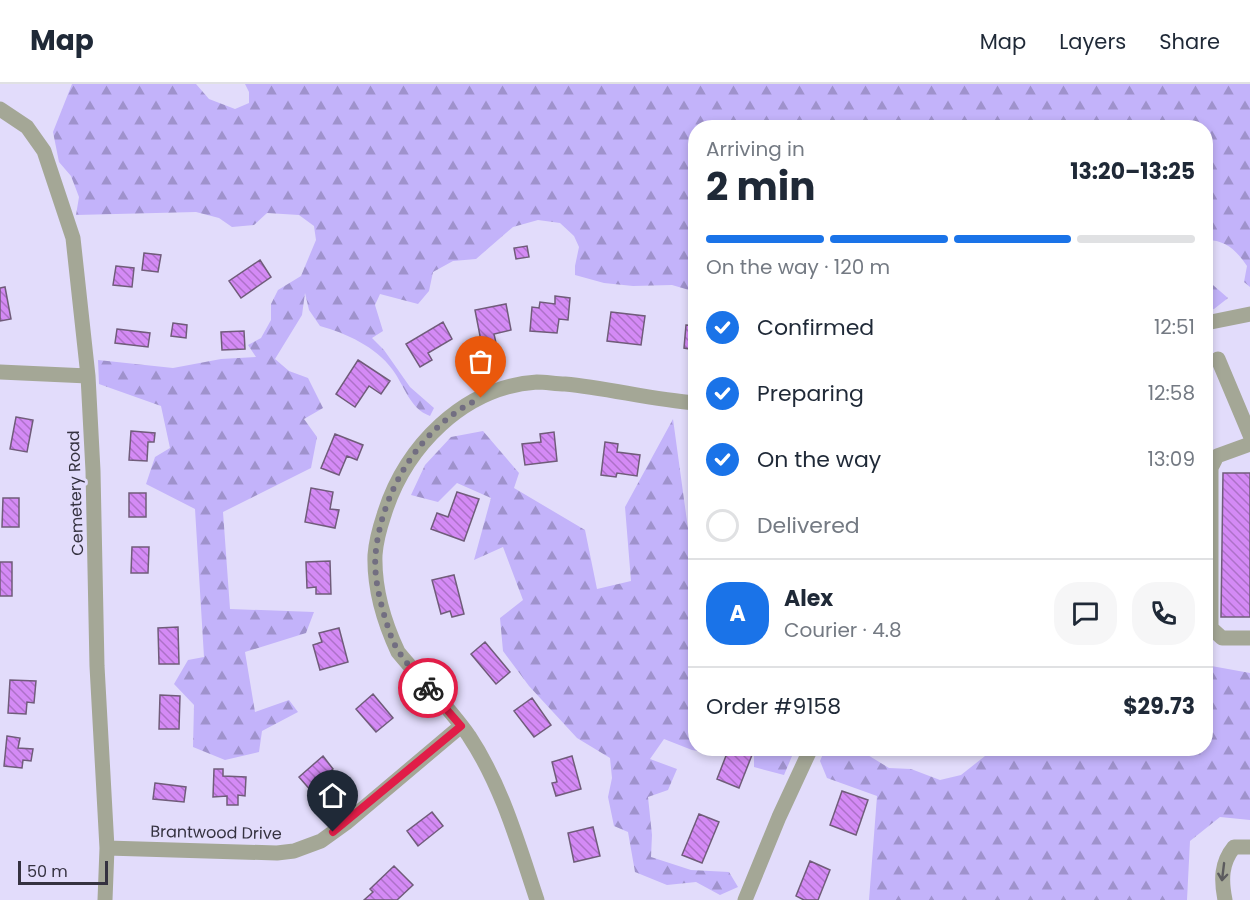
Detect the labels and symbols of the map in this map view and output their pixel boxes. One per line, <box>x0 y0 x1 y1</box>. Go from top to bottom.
pin <box>455 336 506 398</box>
street label: Cemetery Road <box>62 430 89 556</box>
courier <box>398 658 458 718</box>
pin <box>307 770 358 832</box>
street label: Brantwood Drive <box>150 820 282 845</box>
scale bar <box>18 858 108 886</box>
one-way arrow <box>1218 862 1229 881</box>

